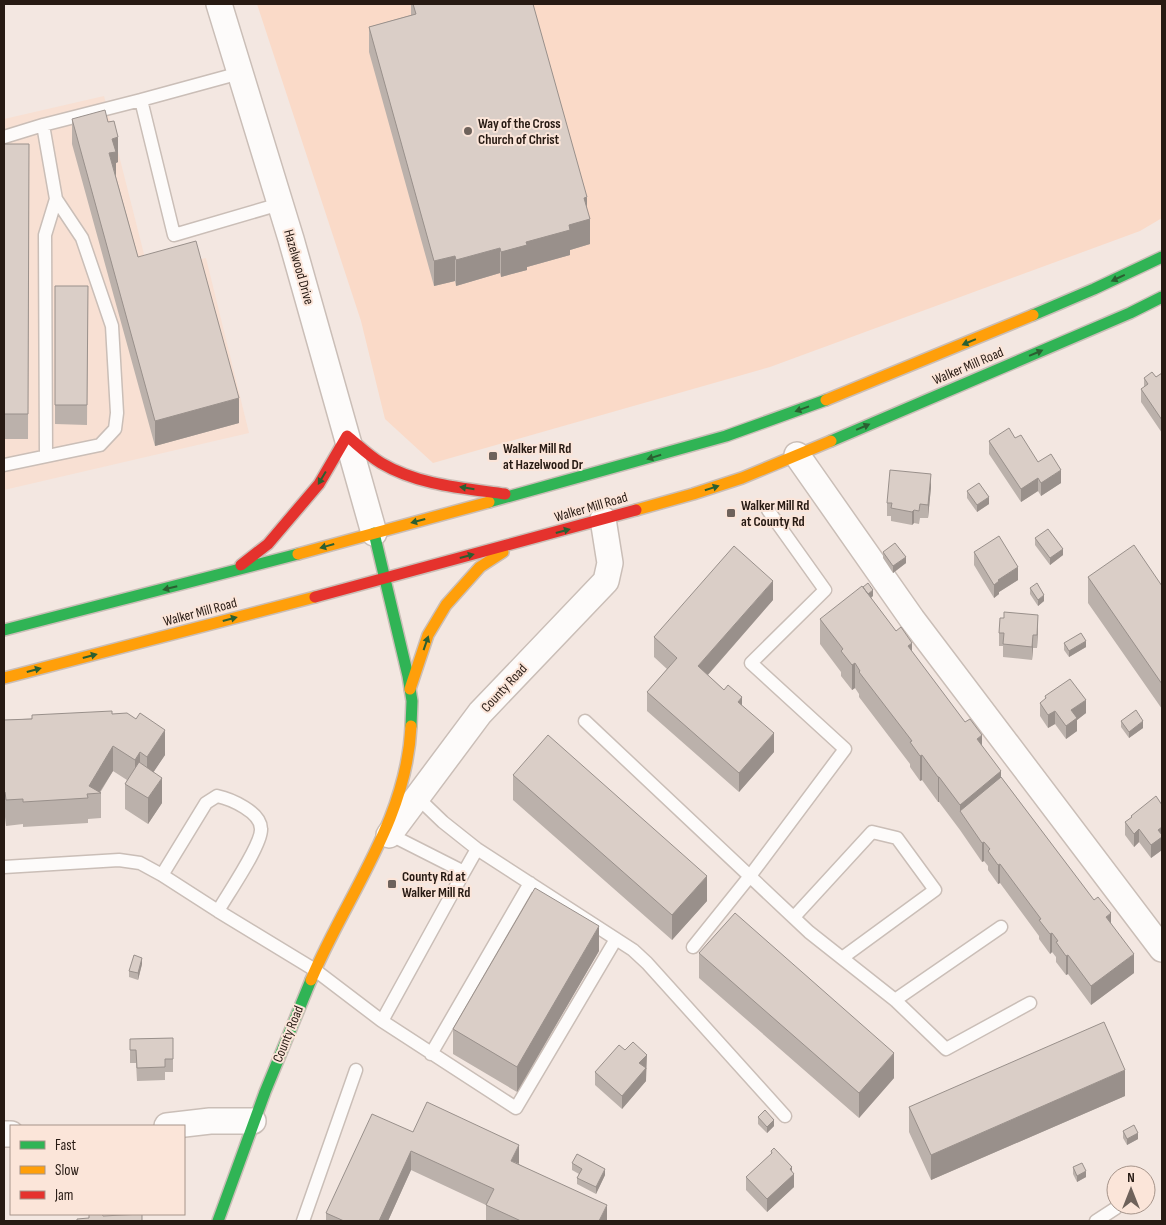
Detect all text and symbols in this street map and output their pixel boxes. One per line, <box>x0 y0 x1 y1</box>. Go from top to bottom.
place label: Way of the Cross Church of Christ <box>478 115 561 148</box>
marker: Way of the Cross Church of Christ <box>462 125 474 137</box>
street label: Hazelwood Drive <box>280 227 318 307</box>
one-way arrow <box>1111 274 1125 282</box>
one-way arrow <box>962 339 976 347</box>
street label: Walker Mill Road <box>930 343 1006 389</box>
one-way arrow <box>1029 349 1043 357</box>
one-way arrow <box>794 405 809 413</box>
one-way arrow <box>856 423 871 431</box>
place label: Walker Mill Rd at Hazelwood Dr <box>503 440 584 473</box>
marker: Walker Mill Rd at Hazelwood Dr <box>487 450 499 462</box>
one-way arrow <box>647 453 662 461</box>
one-way arrow <box>318 471 327 484</box>
one-way arrow <box>705 483 720 491</box>
one-way arrow <box>459 484 475 492</box>
street label: Walker Mill Road <box>552 488 630 526</box>
place label: Walker Mill Rd at County Rd <box>741 497 809 530</box>
marker: Walker Mill Rd at County Rd <box>725 507 737 519</box>
one-way arrow <box>410 518 425 526</box>
one-way arrow <box>555 526 570 534</box>
one-way arrow <box>320 542 335 550</box>
one-way arrow <box>460 552 475 560</box>
one-way arrow <box>163 584 178 592</box>
street label: Walker Mill Road <box>161 594 239 630</box>
one-way arrow <box>223 615 238 623</box>
one-way arrow <box>422 635 430 650</box>
one-way arrow <box>83 651 98 659</box>
street label: County Road <box>477 660 531 716</box>
one-way arrow <box>27 666 42 674</box>
place label: County Rd at Walker Mill Rd <box>402 868 470 901</box>
marker: County Rd at Walker Mill Rd <box>386 878 398 890</box>
street label: County Road <box>269 1003 307 1065</box>
legend <box>10 1125 185 1215</box>
text: Fast <box>55 1136 77 1155</box>
text: Slow <box>55 1161 79 1180</box>
north arrow <box>1106 1165 1156 1215</box>
text: N <box>1127 1169 1135 1186</box>
text: Jam <box>54 1186 73 1205</box>

